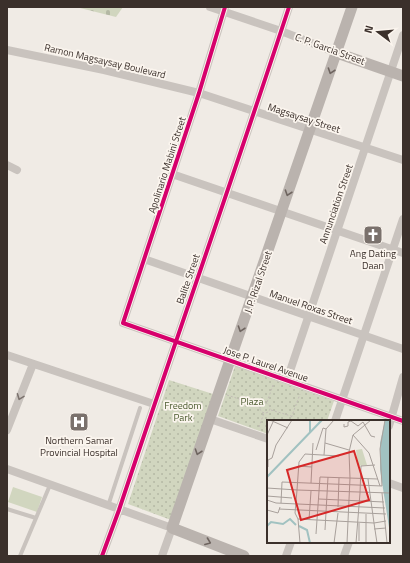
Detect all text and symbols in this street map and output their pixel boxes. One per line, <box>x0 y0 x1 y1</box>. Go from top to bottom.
north arrow <box>358 12 398 52</box>
text: N <box>360 23 377 35</box>
street label: C. P. Garcia Street <box>293 29 367 69</box>
street label: Ramon Magsaysay Boulevard <box>43 40 167 82</box>
one-way arrow <box>327 67 336 74</box>
street label: Magsaysay Street <box>266 99 343 137</box>
street label: Apolinario Mabini Street <box>144 114 190 215</box>
street label: Annunciation Street <box>315 162 357 246</box>
one-way arrow <box>285 190 293 197</box>
church icon: Ang Dating Daan <box>362 224 384 246</box>
place label: Ang Dating Daan <box>350 246 396 273</box>
street label: J. P. Rizal Street <box>240 248 276 315</box>
street label: Balite Street <box>172 251 204 306</box>
street label: Manuel Roxas Street <box>267 286 355 328</box>
one-way arrow <box>237 326 246 333</box>
street label: Jose P. Laurel Avenue <box>222 342 310 386</box>
one-way arrow <box>16 394 24 401</box>
park label: Plaza <box>241 394 263 409</box>
park label: Freedom Park <box>164 398 202 425</box>
hospital icon: Northern Samar Provincial Hospital <box>68 411 90 433</box>
inset map <box>267 420 390 543</box>
place label: Northern Samar Provincial Hospital <box>40 433 118 460</box>
one-way arrow <box>195 449 203 456</box>
one-way arrow <box>204 537 211 545</box>

